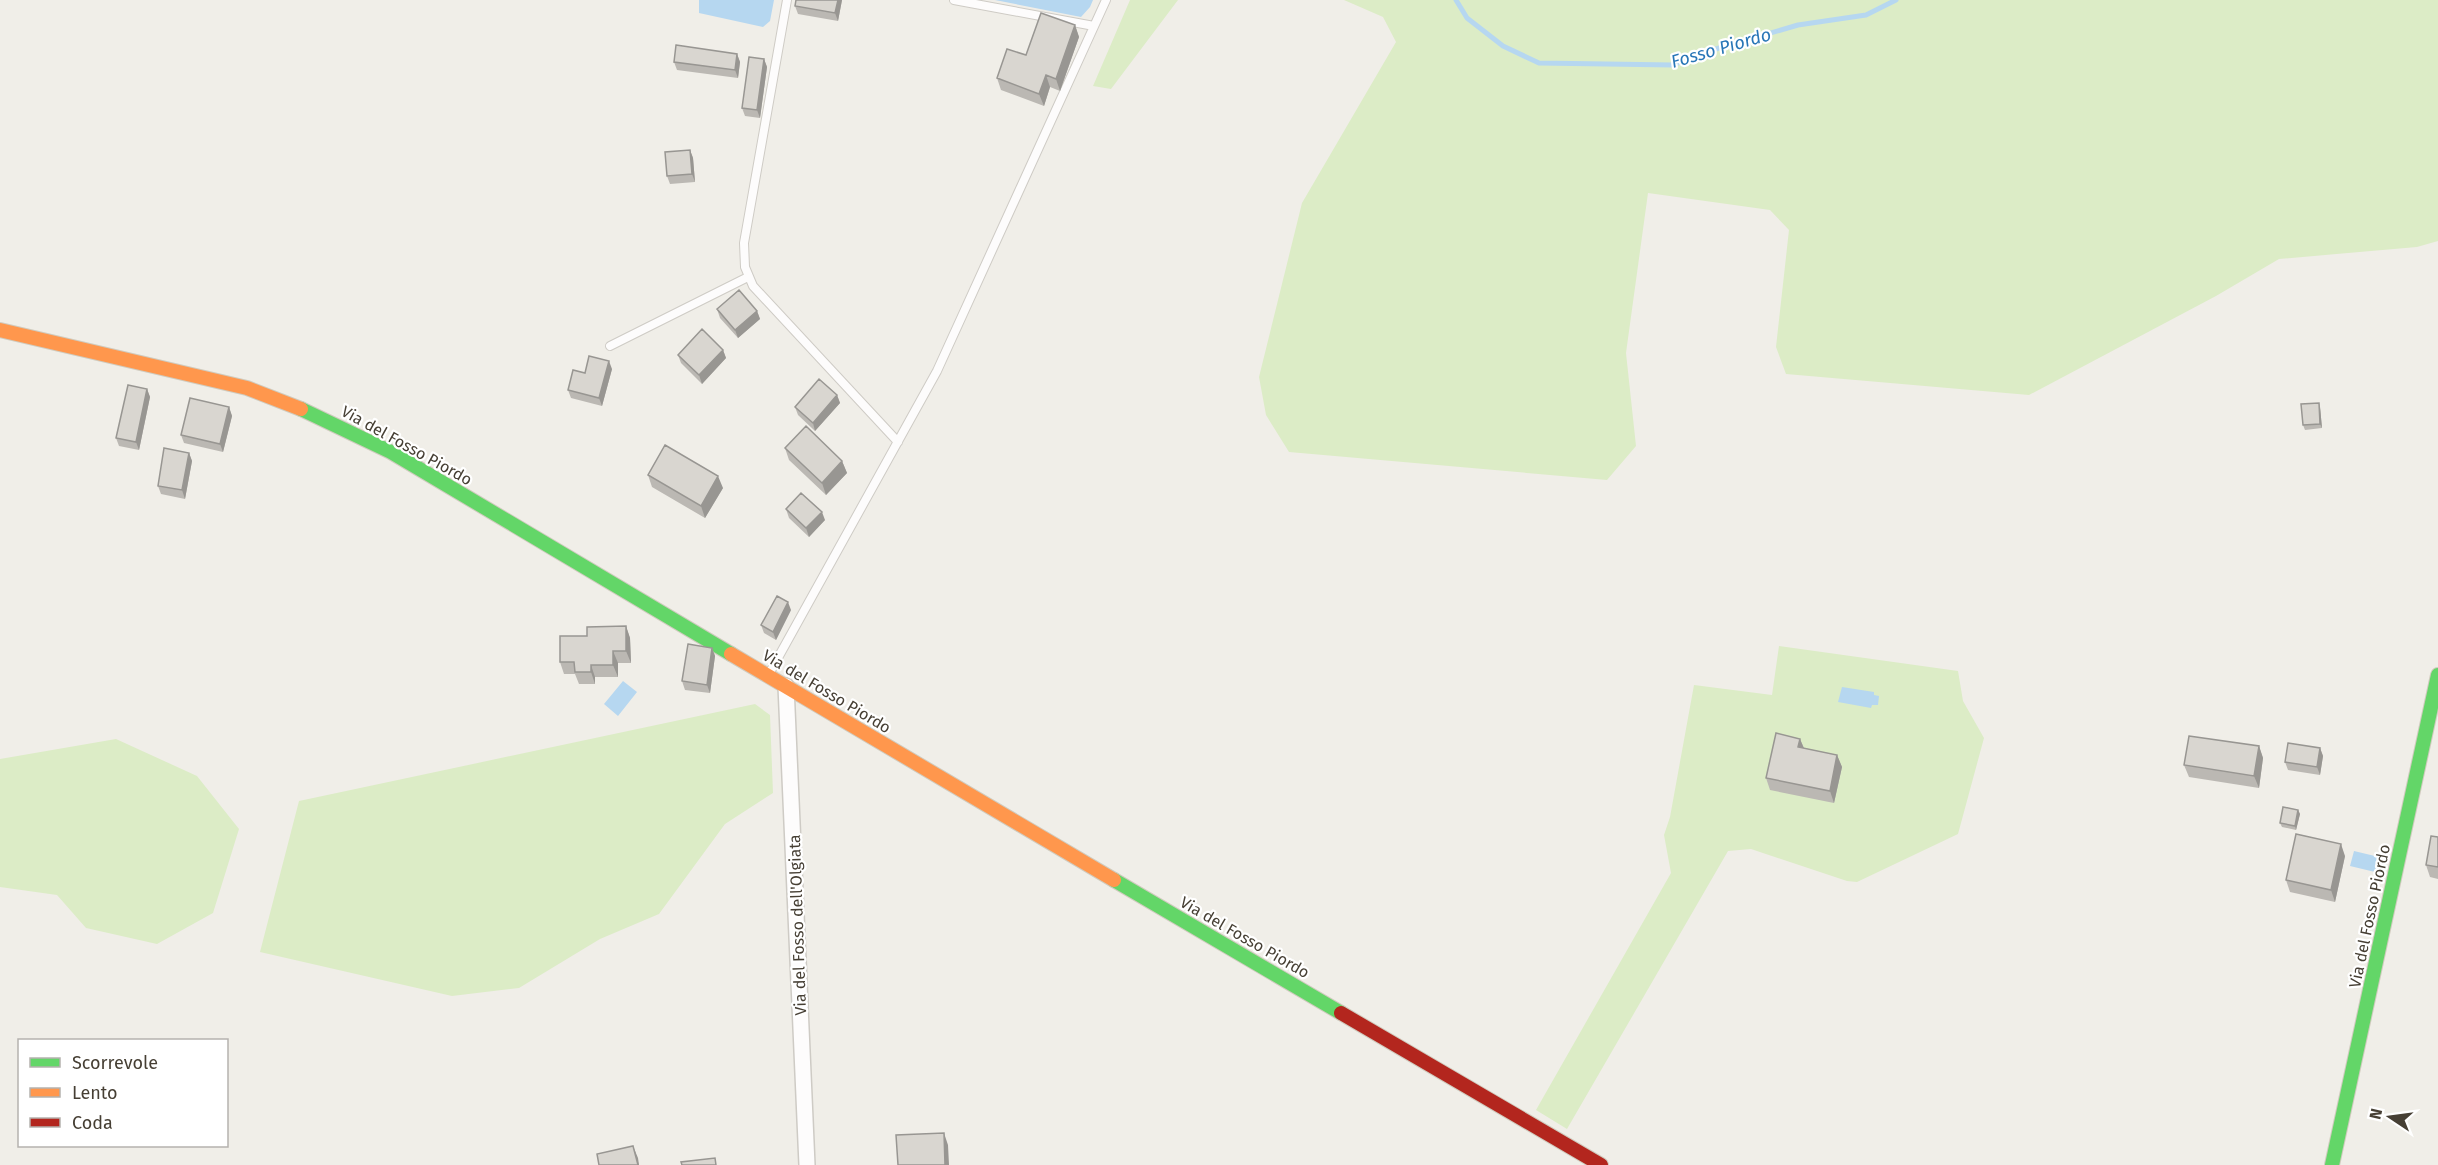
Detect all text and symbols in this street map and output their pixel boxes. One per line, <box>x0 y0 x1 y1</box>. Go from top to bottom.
water label: Fosso Piordo <box>1668 23 1774 73</box>
street label: Via del Fosso Piordo <box>338 402 475 489</box>
street label: Via del Fosso Piordo <box>759 646 894 737</box>
street label: Via del Fosso dell'Olgiata <box>785 834 810 1016</box>
street label: Via del Fosso Piordo <box>2345 843 2394 990</box>
street label: Via del Fosso Piordo <box>1177 893 1313 982</box>
legend <box>18 1039 228 1147</box>
text: Scorrevole <box>72 1052 158 1074</box>
text: Lento <box>72 1082 118 1104</box>
north arrow <box>2360 1087 2420 1147</box>
text: N <box>2365 1106 2386 1121</box>
text: Coda <box>72 1112 113 1134</box>

